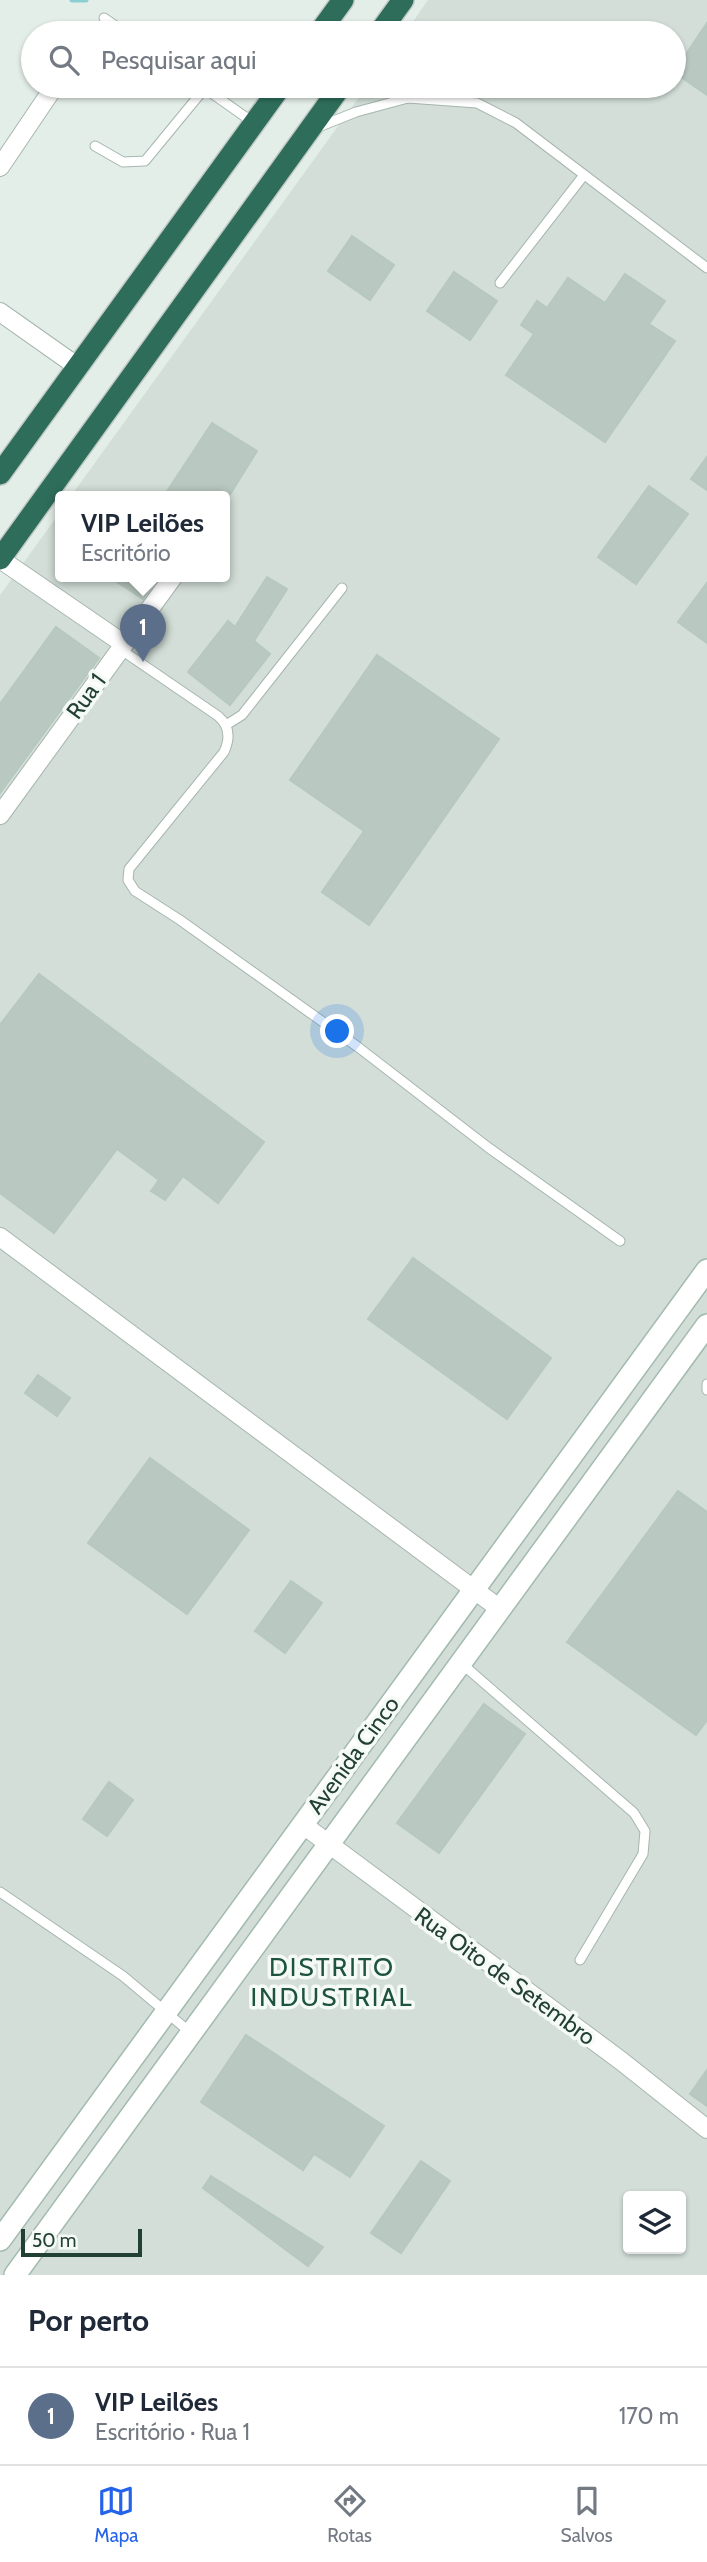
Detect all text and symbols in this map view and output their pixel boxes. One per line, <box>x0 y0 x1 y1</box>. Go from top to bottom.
search box <box>21 21 686 98</box>
icon: search <box>45 41 83 79</box>
text: Pesquisar aqui <box>101 44 257 76</box>
popup <box>55 491 230 582</box>
text: VIP Leilões <box>81 507 204 539</box>
text: Escritório <box>81 539 171 567</box>
pin: 1 <box>120 604 166 662</box>
street label: Rua 1 <box>60 668 112 724</box>
your location <box>320 1014 354 1048</box>
street label: Avenida Cinco <box>301 1691 405 1819</box>
street label: Rua Oito de Setembro <box>409 1901 601 2051</box>
district label: DISTRITO INDUSTRIAL <box>250 1951 414 2013</box>
map controls <box>623 2191 686 2254</box>
button: layers <box>623 2191 686 2254</box>
scale bar <box>21 2226 142 2258</box>
text: 50 m <box>32 2229 76 2252</box>
text: Por perto <box>28 2302 149 2339</box>
text: VIP Leilões <box>95 2386 218 2418</box>
text: 1 <box>47 2402 55 2430</box>
text: 170 m <box>619 2402 679 2430</box>
text: Escritório · Rua 1 <box>95 2418 250 2446</box>
tab: Mapa <box>94 2482 138 2547</box>
tab: Rotas <box>327 2482 372 2547</box>
tab: Salvos <box>561 2482 613 2547</box>

